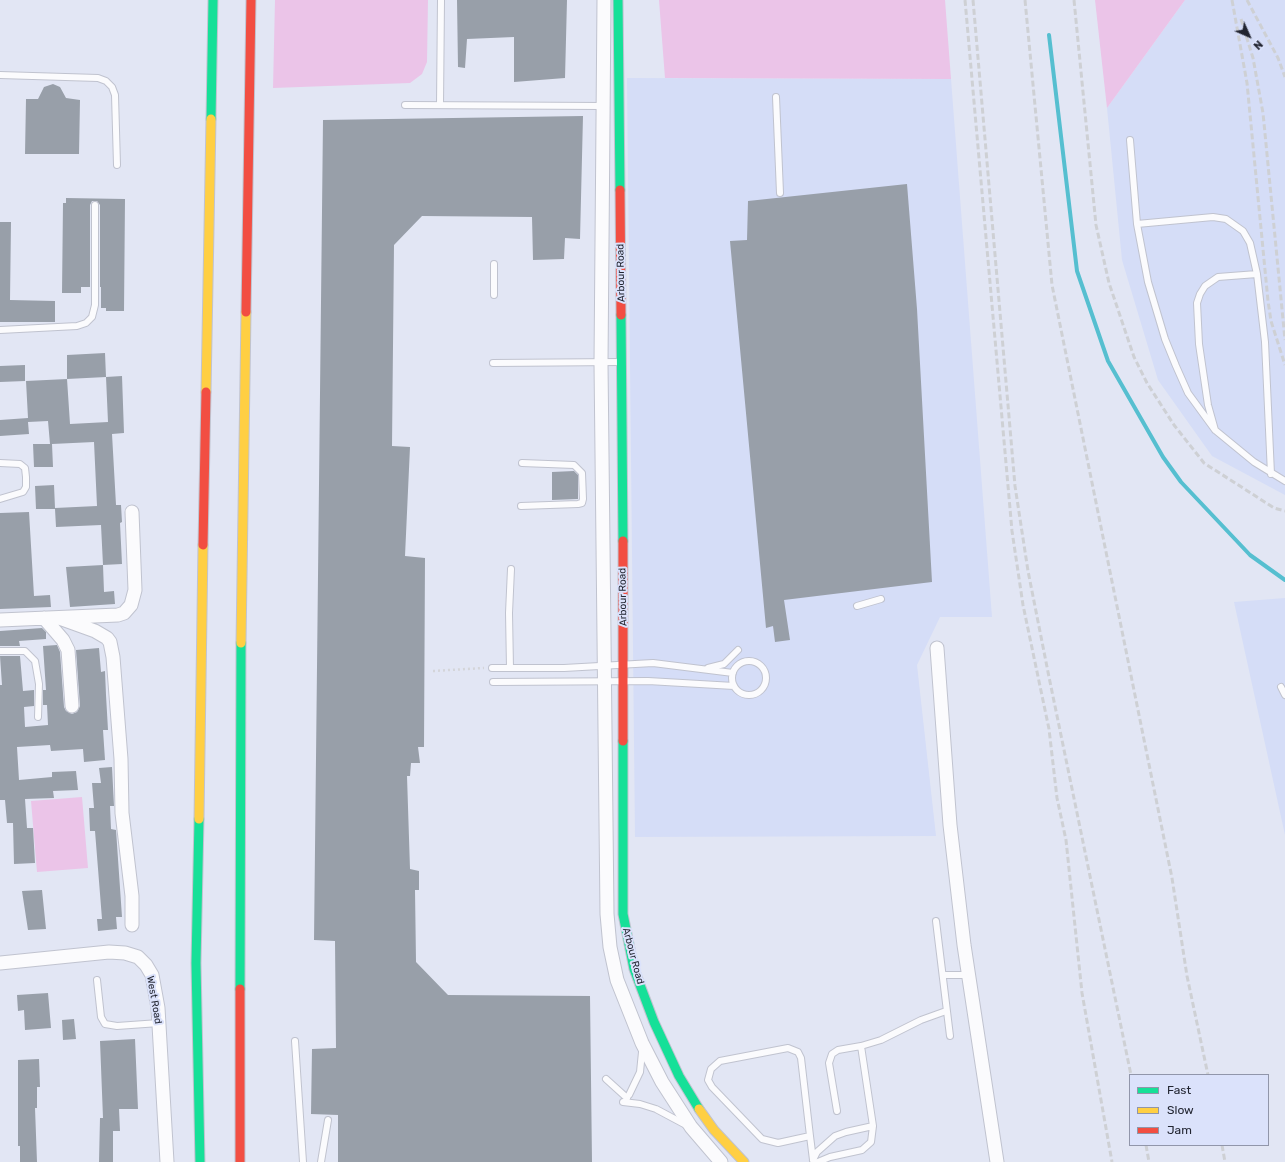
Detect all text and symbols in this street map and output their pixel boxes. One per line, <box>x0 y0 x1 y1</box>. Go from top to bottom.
north arrow <box>1229 16 1269 56</box>
text: N <box>1250 37 1265 52</box>
street label: Arbour Road <box>614 244 628 302</box>
street label: Arbour Road <box>616 568 630 626</box>
street label: Arbour Road <box>620 926 646 986</box>
street label: West Road <box>144 975 164 1025</box>
legend <box>1129 1074 1269 1146</box>
text: Fast <box>1167 1083 1191 1097</box>
text: Slow <box>1167 1103 1194 1117</box>
text: Jam <box>1167 1123 1192 1137</box>

